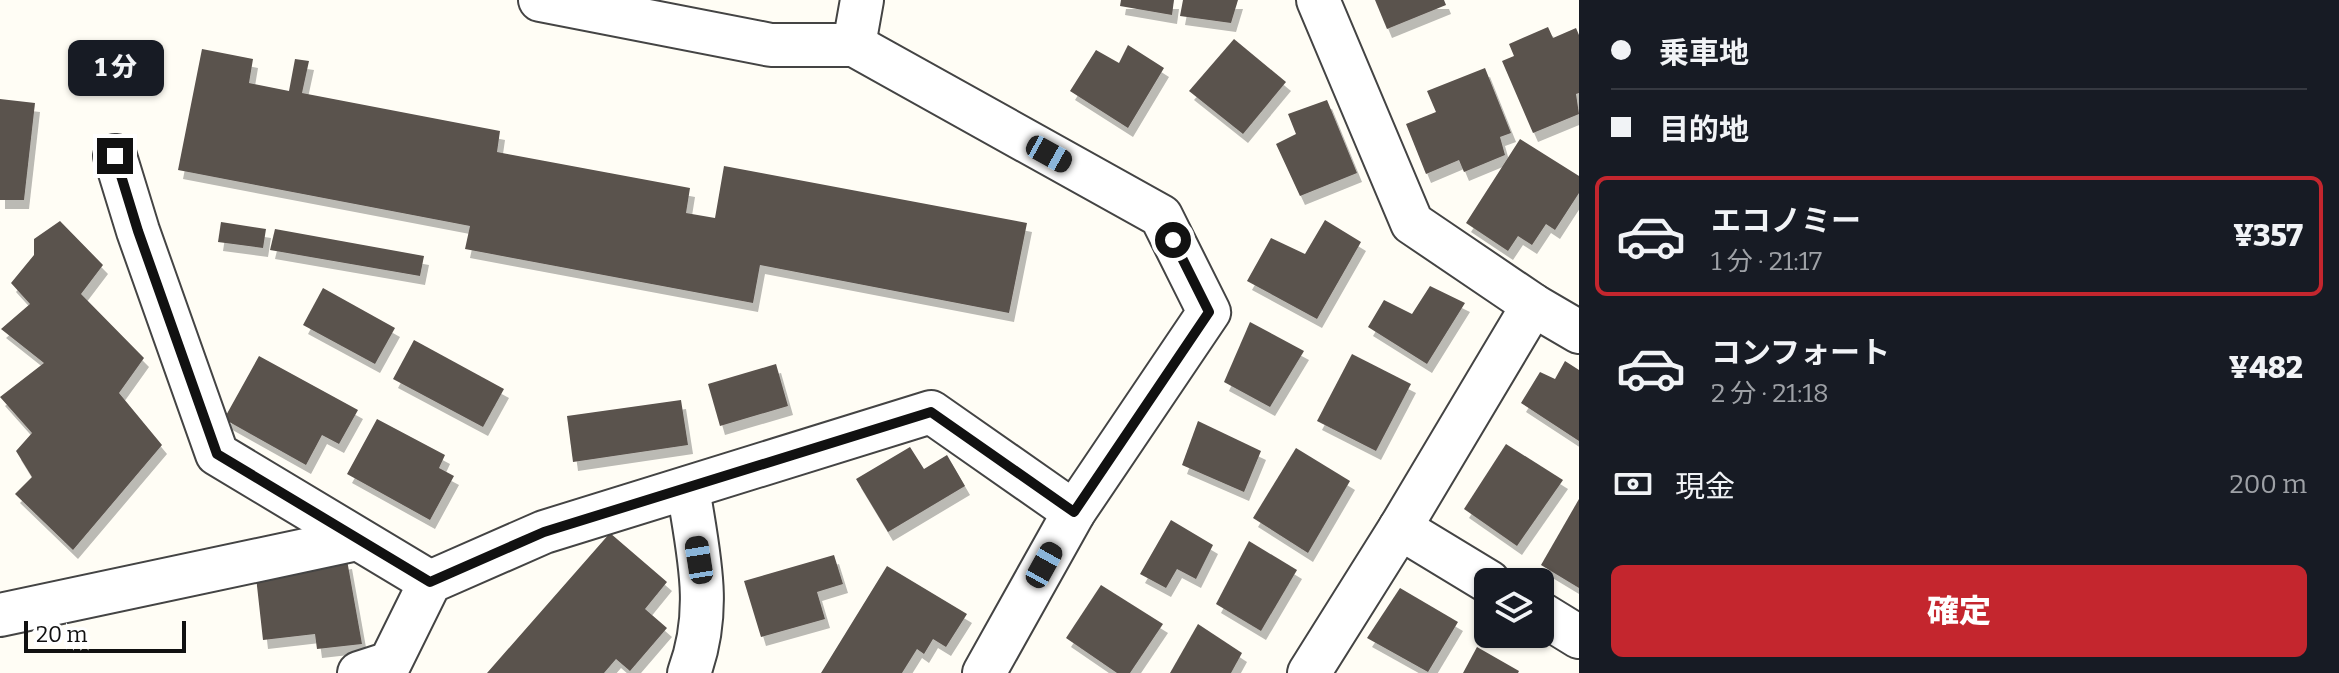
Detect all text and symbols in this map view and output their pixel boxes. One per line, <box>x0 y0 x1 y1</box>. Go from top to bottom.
text: 乗車地 <box>1659 35 1749 71</box>
callout: 1 分 <box>67 40 163 96</box>
text: 1 分 <box>95 52 137 83</box>
text: 目的地 <box>1659 112 1749 148</box>
car <box>1022 132 1076 176</box>
route end <box>97 138 133 174</box>
icon: car <box>1615 200 1687 272</box>
text: エコノミー <box>1711 203 1861 239</box>
text: ¥357 <box>2233 218 2303 254</box>
route start <box>1155 222 1191 258</box>
text: 1 分 · 21:17 <box>1711 246 1822 277</box>
icon: car <box>1615 332 1687 404</box>
text: コンフォート <box>1711 335 1890 371</box>
text: ¥482 <box>2229 350 2303 386</box>
text: 2 分 · 21:18 <box>1711 378 1829 409</box>
icon: cash <box>1611 462 1655 506</box>
text: 現金 <box>1675 469 1735 505</box>
text: 200 m <box>2230 469 2307 500</box>
car <box>683 534 715 586</box>
car <box>1022 538 1066 592</box>
button: 確定 <box>1611 565 2307 657</box>
map controls <box>1474 568 1554 648</box>
button: layers <box>1474 568 1554 648</box>
scale bar <box>24 617 186 653</box>
text: 20 m <box>36 621 87 648</box>

